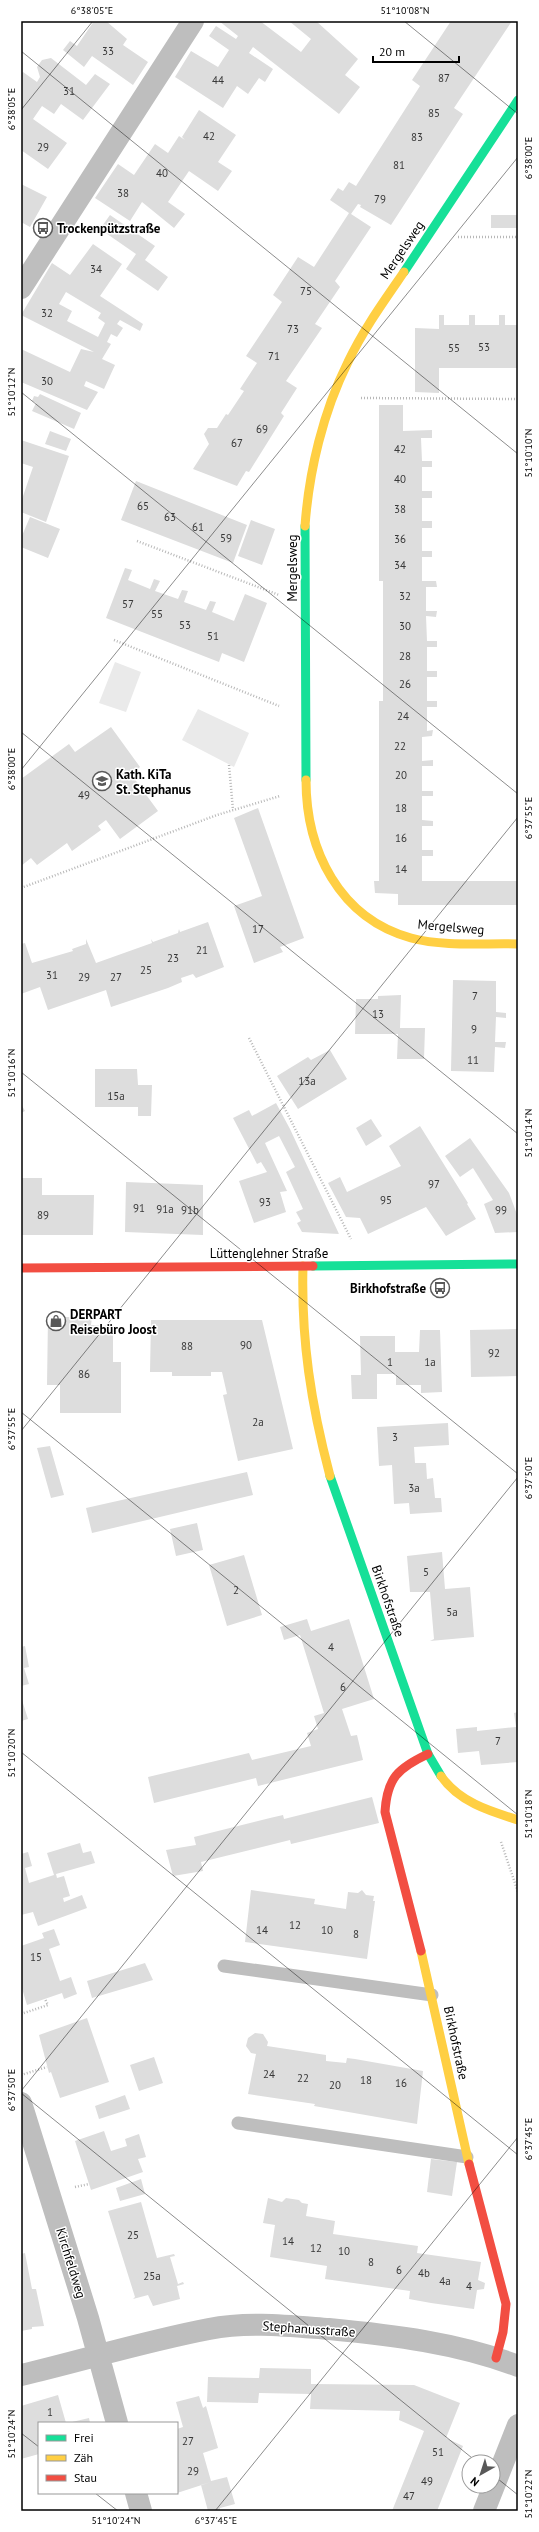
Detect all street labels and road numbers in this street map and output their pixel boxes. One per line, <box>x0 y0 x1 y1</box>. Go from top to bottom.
street label: Mergelsweg <box>376 217 428 283</box>
street label: Mergelsweg <box>284 534 301 602</box>
street label: Mergelsweg <box>417 916 485 938</box>
street label: Lüttenglehner Straße <box>210 1245 328 1262</box>
street label: Birkhofstraße <box>368 1563 408 1639</box>
street label: Birkhofstraße <box>440 2005 472 2081</box>
street label: Kirchfeldweg <box>52 2226 90 2300</box>
street label: Stephanusstraße <box>262 2317 356 2341</box>

